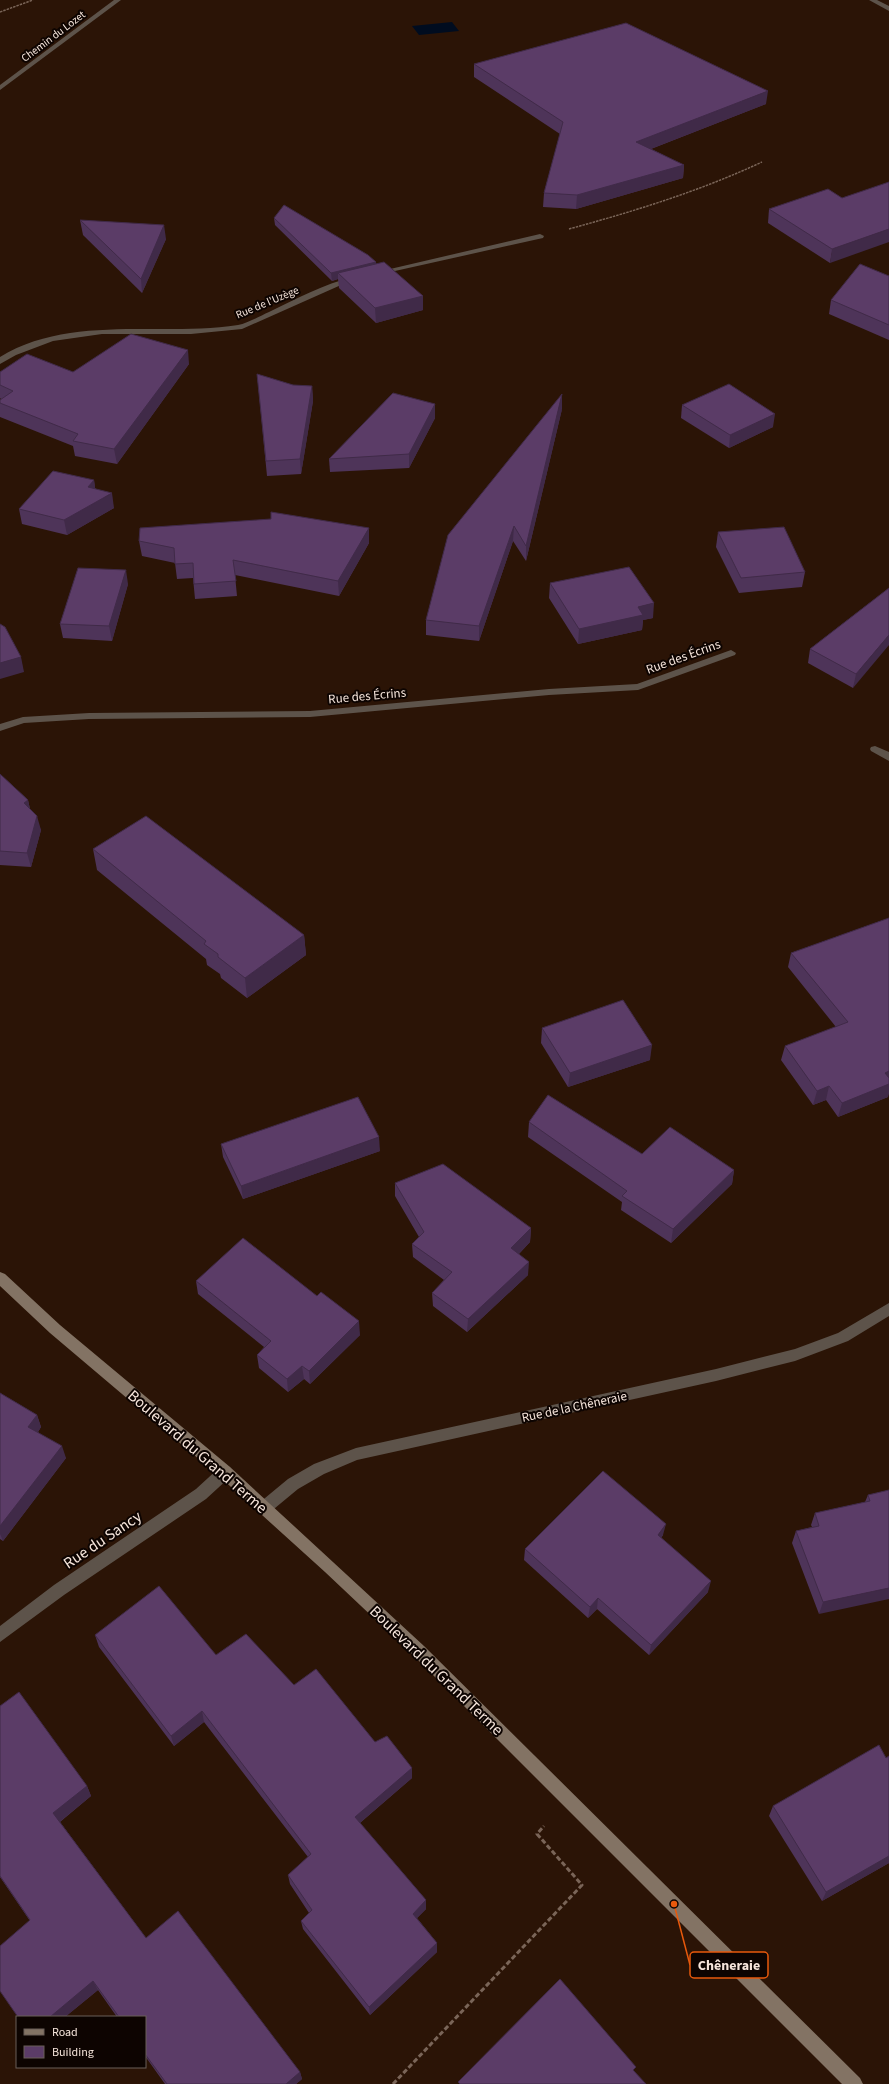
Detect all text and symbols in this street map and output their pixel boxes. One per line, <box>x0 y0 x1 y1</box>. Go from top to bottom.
street label: Chemin du Lozet <box>18 7 89 65</box>
street label: Rue de l'Uzège <box>233 282 301 322</box>
street label: Rue des Écrins <box>644 635 724 679</box>
street label: Rue des Écrins <box>327 684 407 708</box>
street label: Boulevard du Grand Terme <box>123 1385 272 1519</box>
street label: Rue de la Chêneraie <box>520 1387 628 1427</box>
street label: Rue du Sancy <box>59 1505 146 1574</box>
street label: Boulevard du Grand Terme <box>364 1601 508 1741</box>
callout: Chêneraie <box>690 1952 768 1978</box>
text: Chêneraie <box>698 1956 760 1976</box>
legend <box>16 2016 146 2068</box>
text: Road <box>52 2024 78 2041</box>
text: Building <box>52 2044 94 2061</box>

